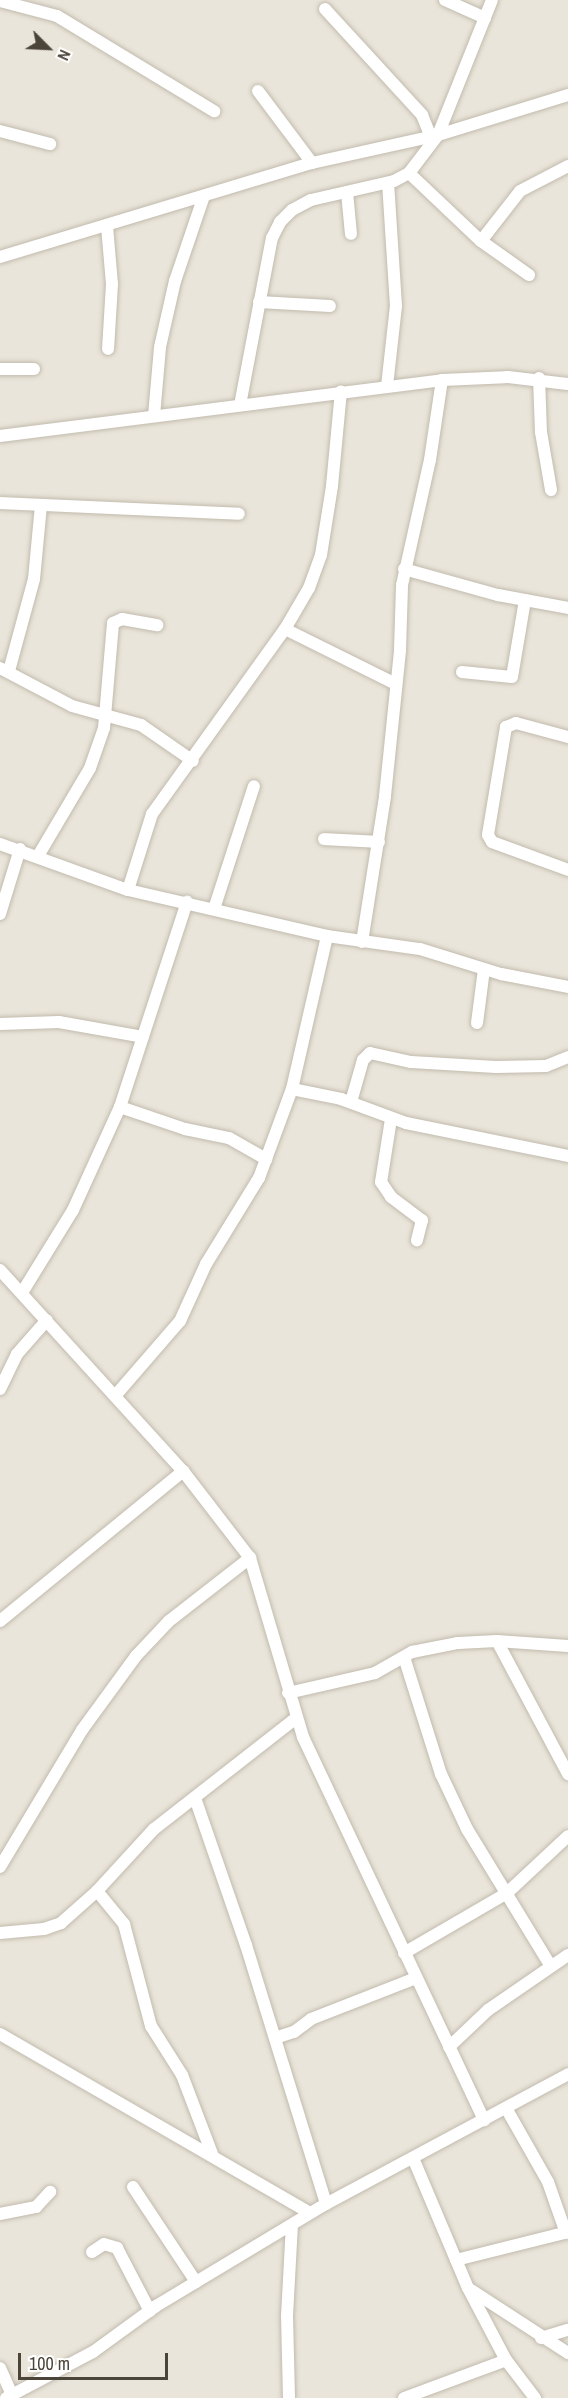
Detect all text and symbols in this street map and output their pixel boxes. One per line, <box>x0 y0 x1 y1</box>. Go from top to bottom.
north arrow <box>18 18 78 78</box>
text: N <box>52 47 76 64</box>
scale bar <box>21 2341 171 2379</box>
text: 100 m <box>29 2351 70 2376</box>

